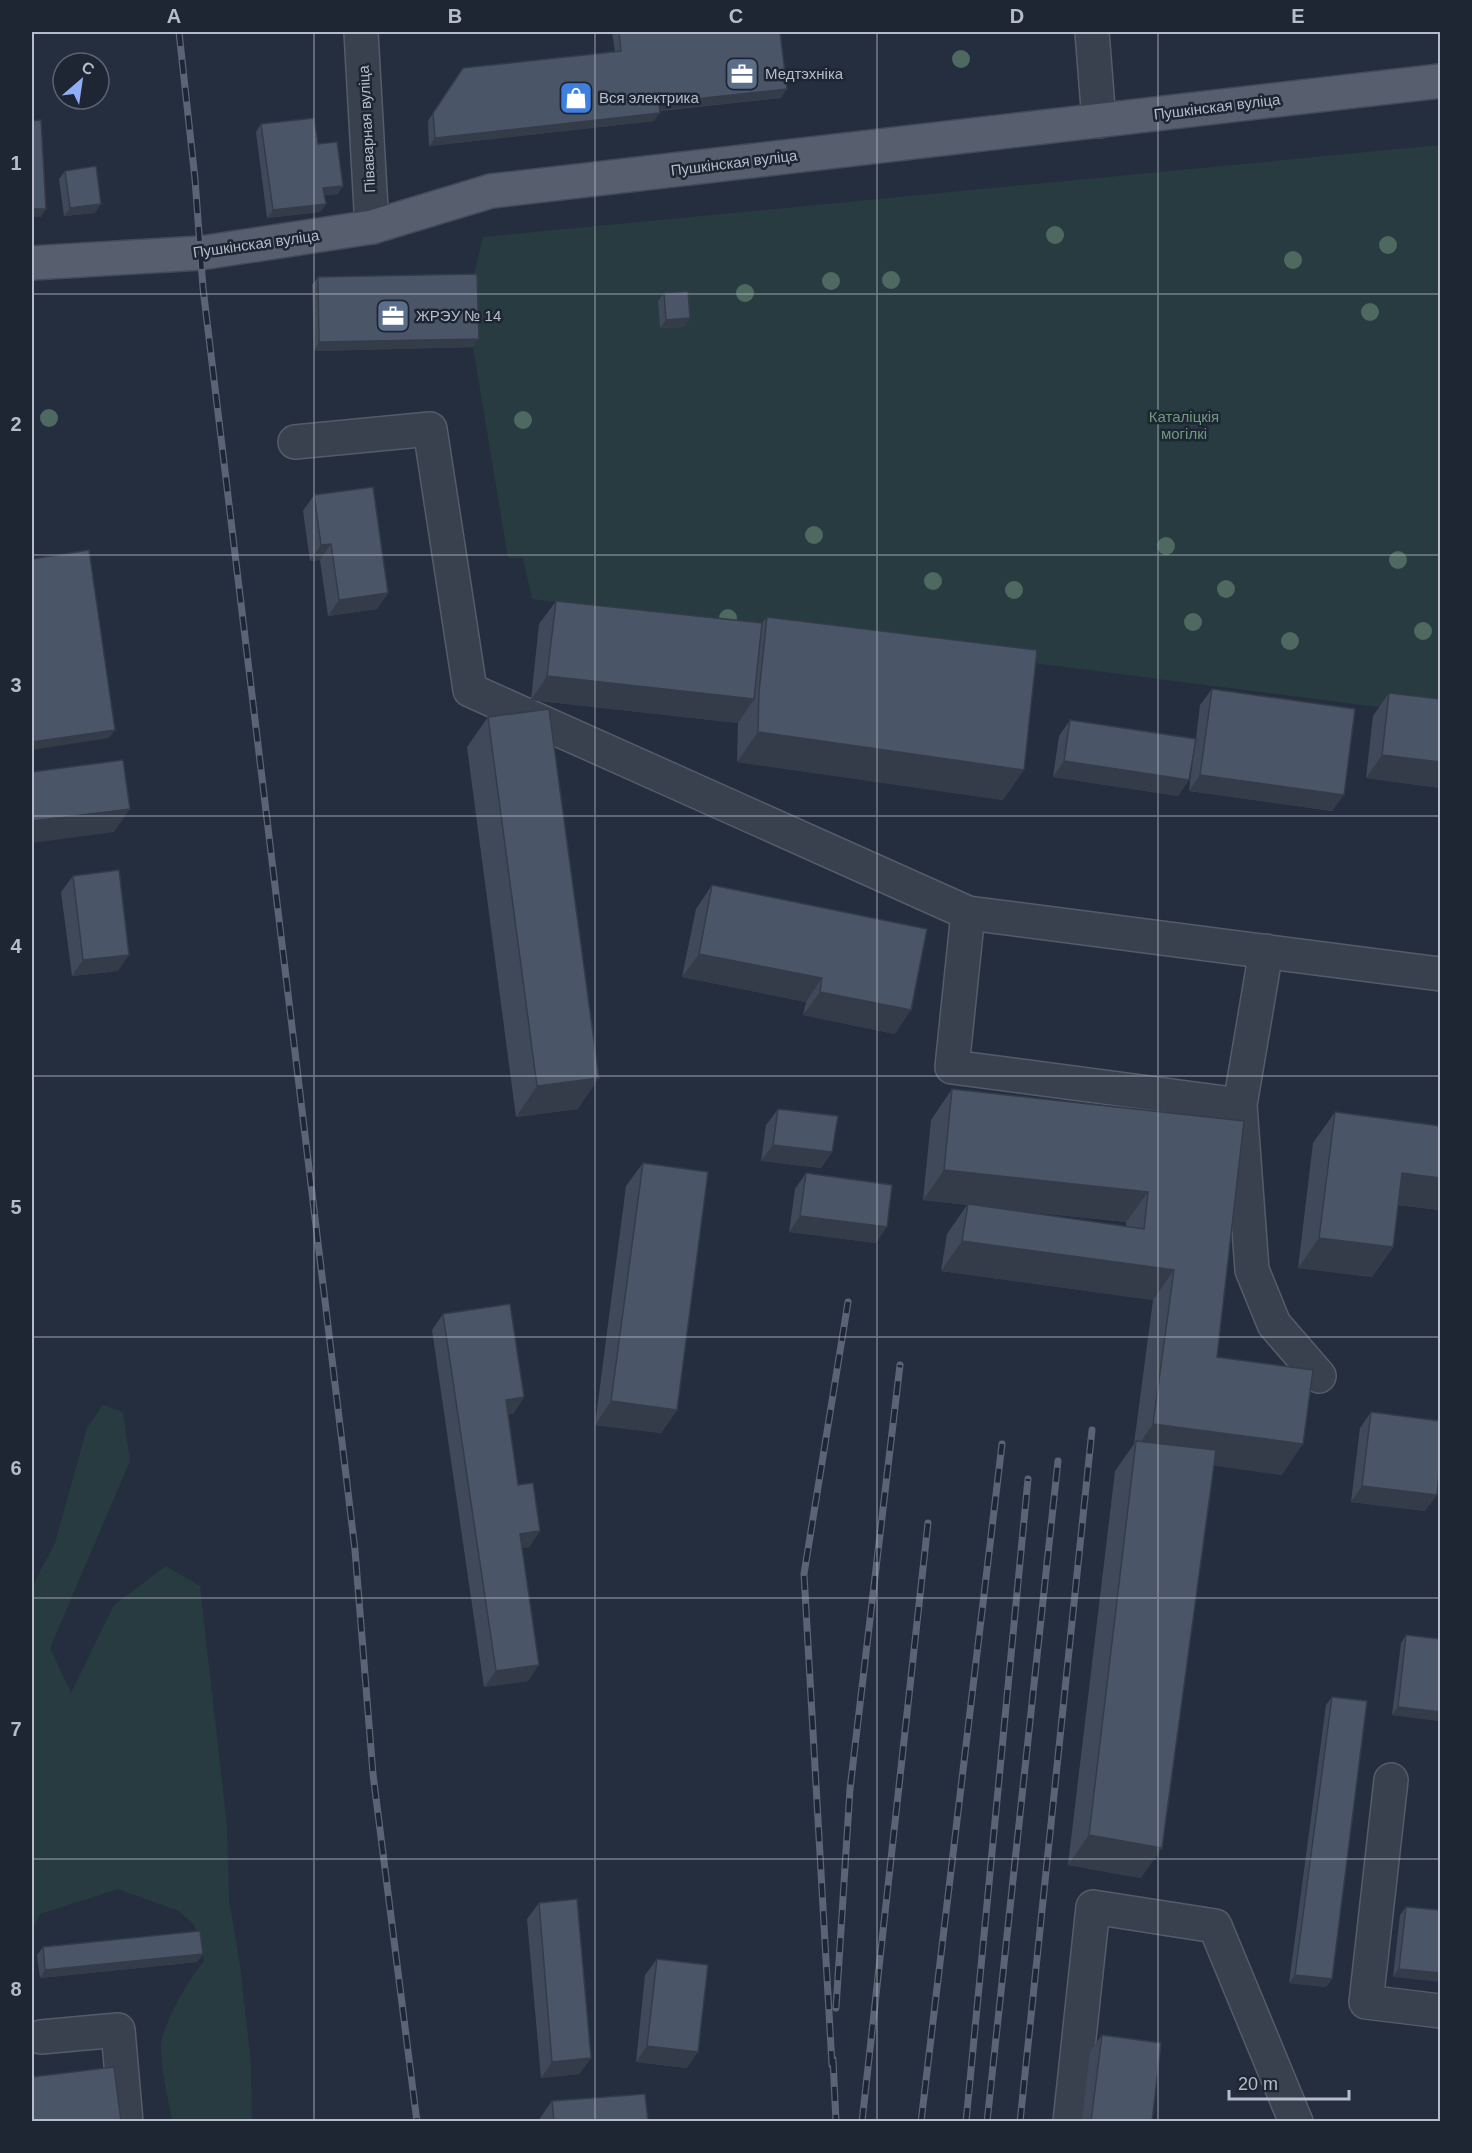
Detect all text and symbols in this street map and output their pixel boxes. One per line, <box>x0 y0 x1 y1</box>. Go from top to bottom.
text: A <box>167 5 181 27</box>
text: B <box>448 5 462 27</box>
text: C <box>729 5 743 27</box>
text: D <box>1010 5 1024 27</box>
text: E <box>1291 5 1305 27</box>
north arrow <box>51 51 111 111</box>
office icon: Медтэхніка <box>724 56 760 92</box>
text: С <box>79 58 98 79</box>
street label: Піваварная вуліца <box>355 64 378 193</box>
place label: Медтэхніка <box>765 65 844 82</box>
shop icon: Вся электрика <box>558 80 594 116</box>
place label: Вся электрика <box>599 89 699 106</box>
street label: Пушкінская вуліца <box>1153 90 1282 123</box>
street label: Пушкінская вуліца <box>670 146 799 179</box>
text: 1 <box>10 152 22 174</box>
street label: Пушкінская вуліца <box>192 226 321 261</box>
office icon: ЖРЭУ № 14 <box>375 298 411 334</box>
place label: ЖРЭУ № 14 <box>416 307 501 324</box>
park label: Каталіцкія могілкі <box>1149 408 1219 442</box>
text: 2 <box>10 413 22 435</box>
text: 3 <box>10 674 22 696</box>
text: 4 <box>10 935 22 957</box>
text: 5 <box>10 1196 22 1218</box>
text: 6 <box>10 1457 22 1479</box>
text: 7 <box>10 1718 22 1740</box>
text: 8 <box>10 1978 22 2000</box>
scale bar <box>1229 2063 1349 2101</box>
text: 20 m <box>1238 2074 1278 2094</box>

